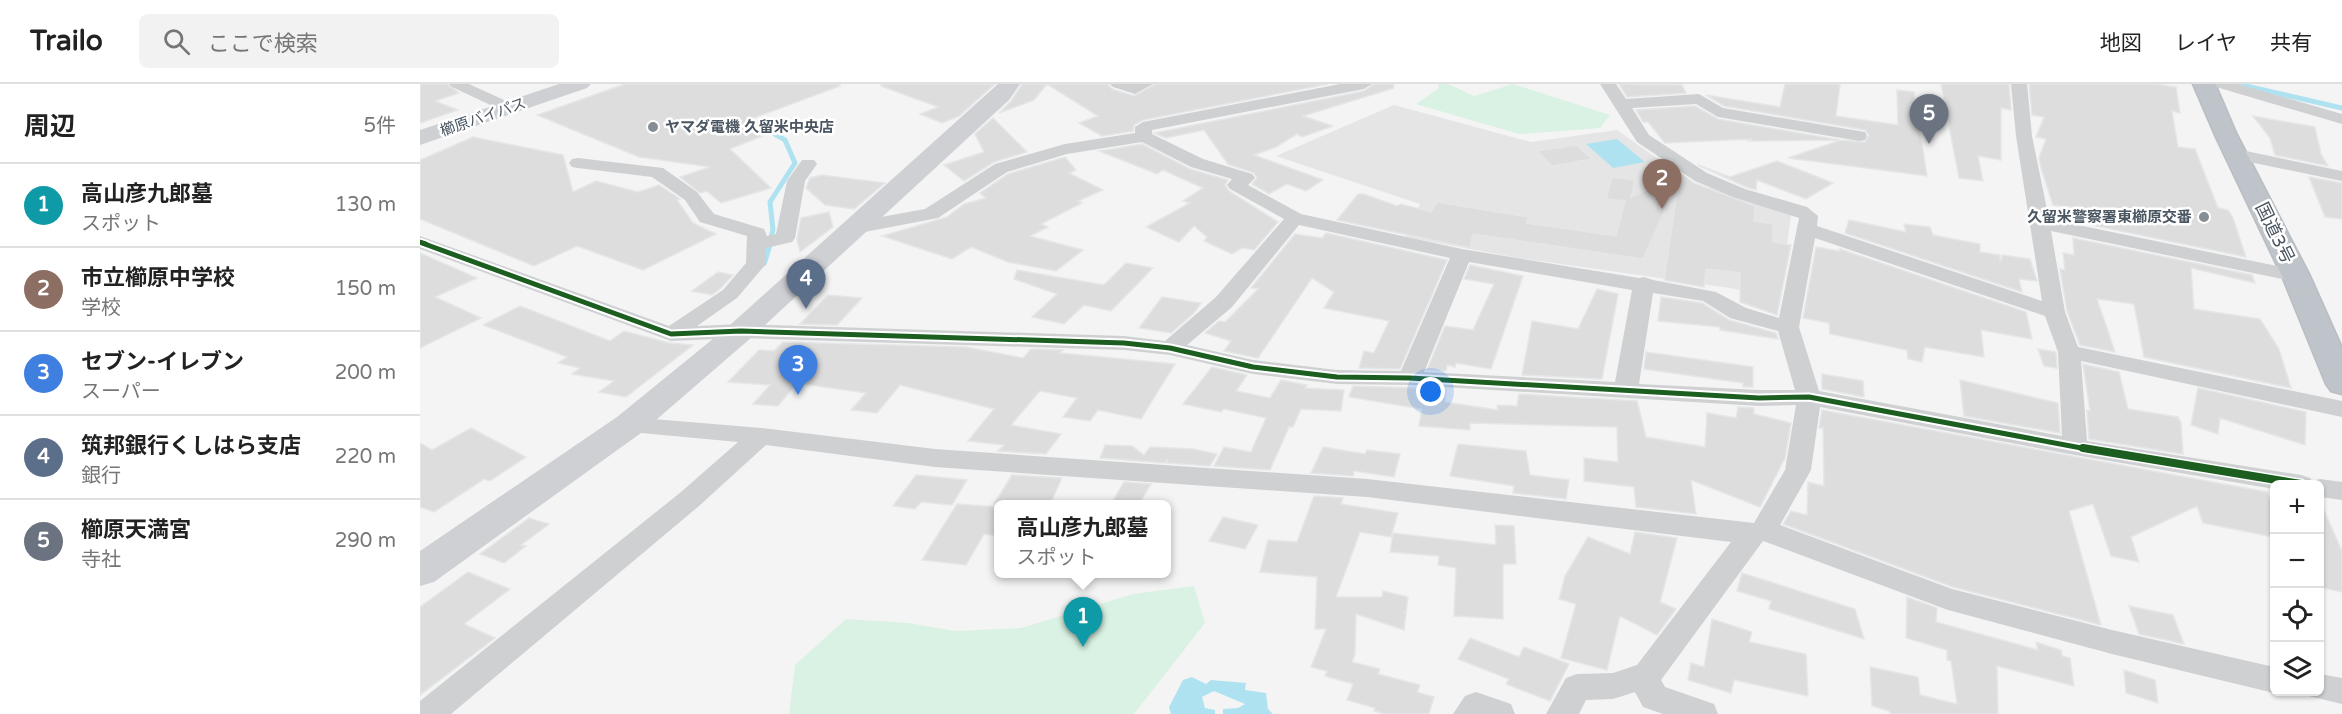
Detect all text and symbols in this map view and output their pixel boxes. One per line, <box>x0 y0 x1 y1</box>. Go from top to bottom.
search box <box>139 14 559 68</box>
text: Trailo <box>30 24 103 58</box>
icon: search <box>160 25 193 58</box>
text: ここで検索 <box>208 31 318 57</box>
text: 地図 <box>2100 31 2142 56</box>
text: レイヤ <box>2175 31 2237 56</box>
text: 共有 <box>2270 31 2312 56</box>
street label: 櫛原バイパス <box>438 94 528 140</box>
pin: 5 <box>1910 94 1948 144</box>
text: 周辺 <box>24 111 76 142</box>
text: 5件 <box>363 114 396 138</box>
place label: ヤマダ電機 久留米中央店 <box>665 118 834 136</box>
marker: ヤマダ電機 久留米中央店 <box>646 120 660 134</box>
pin: 2 <box>1642 160 1682 209</box>
text: 高山彦九郎墓 <box>81 181 213 207</box>
text: 1 <box>37 193 50 217</box>
text: 130 m <box>335 193 396 217</box>
street label: 国道3号 <box>2251 199 2299 267</box>
place label: 久留米警察署東櫛原交番 <box>2027 208 2192 226</box>
marker: 久留米警察署東櫛原交番 <box>2197 210 2211 224</box>
text: スポット <box>81 212 161 236</box>
pin: 4 <box>786 260 826 309</box>
text: 市立櫛原中学校 <box>81 265 235 291</box>
text: 2 <box>37 277 50 301</box>
text: 150 m <box>335 277 396 301</box>
text: 学校 <box>81 296 121 320</box>
pin: 3 <box>778 346 818 395</box>
text: セブン-イレブン <box>81 349 244 375</box>
text: 3 <box>37 361 50 385</box>
text: 200 m <box>335 361 396 385</box>
your location <box>1416 377 1445 406</box>
text: スーパー <box>81 380 161 404</box>
text: 筑邦銀行くしはら支店 <box>81 433 301 459</box>
text: 4 <box>37 445 50 469</box>
text: 220 m <box>335 445 396 469</box>
text: 銀行 <box>81 464 121 488</box>
map controls <box>2270 480 2324 696</box>
button: + <box>2270 480 2324 534</box>
popup <box>994 500 1171 578</box>
text: 高山彦九郎墓 <box>1016 515 1149 541</box>
text: 櫛原天満宮 <box>81 517 191 543</box>
text: 5 <box>37 529 50 553</box>
text: 290 m <box>335 529 396 553</box>
button: − <box>2270 534 2324 588</box>
text: スポット <box>1016 546 1096 570</box>
text: 寺社 <box>81 548 121 572</box>
button: locate <box>2270 588 2324 642</box>
pin: 1 <box>1064 598 1102 647</box>
button: layers <box>2270 642 2324 696</box>

